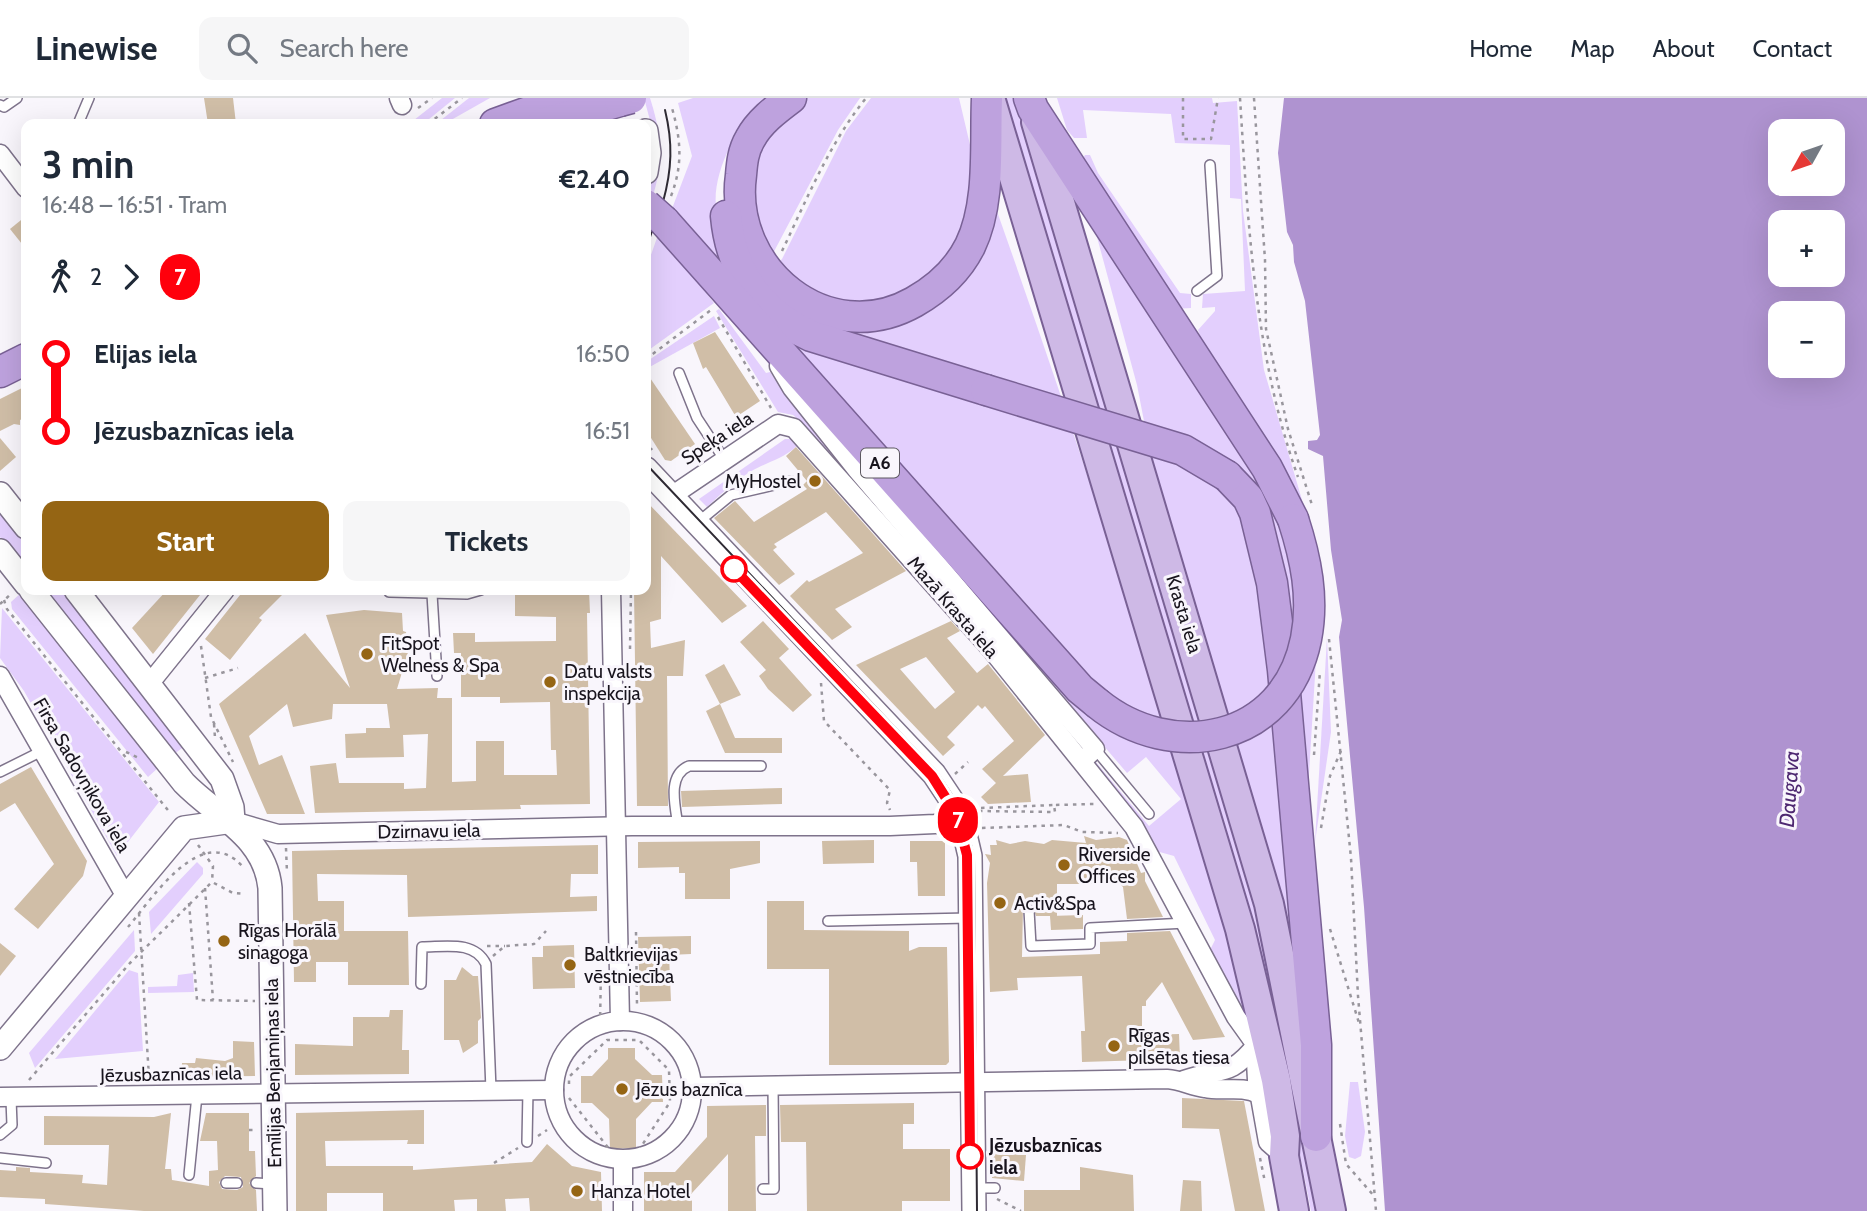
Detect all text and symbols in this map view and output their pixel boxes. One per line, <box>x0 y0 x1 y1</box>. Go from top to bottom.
search box <box>199 17 689 80</box>
text: Linewise <box>35 28 157 68</box>
icon: search <box>223 29 261 67</box>
text: Search here <box>279 32 409 64</box>
text: Home <box>1469 34 1532 63</box>
text: Map <box>1570 34 1615 63</box>
text: About <box>1653 34 1715 63</box>
text: Contact <box>1753 34 1832 63</box>
north arrow <box>1768 119 1844 196</box>
map controls <box>1768 119 1845 378</box>
text: 3 min <box>42 141 134 188</box>
text: €2.40 <box>559 163 630 195</box>
text: 16:48 – 16:51 · Tram <box>42 191 227 219</box>
button: + <box>1768 210 1845 287</box>
icon: walk <box>42 258 80 296</box>
icon: forward <box>112 258 150 296</box>
text: 7 <box>174 262 186 291</box>
text: 2 <box>90 263 102 291</box>
button: − <box>1768 301 1845 378</box>
text: Elijas iela <box>94 338 197 370</box>
text: 16:50 <box>576 340 630 368</box>
street label: Speķa iela <box>677 406 758 470</box>
text: Jēzusbaznīcas iela <box>94 415 294 447</box>
text: 16:51 <box>585 417 630 445</box>
road number: A6 <box>861 449 899 478</box>
place label: MyHostel <box>725 470 802 493</box>
marker: MyHostel <box>807 473 823 489</box>
button: Start <box>42 501 329 581</box>
button: Tickets <box>343 501 630 581</box>
street label: Mazā Krasta iela <box>902 551 1004 663</box>
unlabelled marker <box>721 556 747 582</box>
street label: Krasta iela <box>1161 572 1207 656</box>
place label: FitSpot Welness & Spa <box>381 632 499 677</box>
marker: FitSpot Welness & Spa <box>359 646 375 662</box>
place label: Datu valsts inspekcija <box>564 660 652 705</box>
marker: Datu valsts inspekcija <box>542 674 558 690</box>
street label: Firsa Sadovņikova iela <box>28 694 136 857</box>
water label: Daugava <box>1774 750 1804 828</box>
line badge: 7 <box>935 797 981 843</box>
text: 7 <box>952 805 964 834</box>
street label: Dzirnavu iela <box>377 819 481 843</box>
place label: Riverside Offices <box>1078 843 1151 888</box>
marker: Riverside Offices <box>1056 857 1072 873</box>
place label: Activ&Spa <box>1014 892 1096 915</box>
marker: Activ&Spa <box>992 895 1008 911</box>
place label: Rīgas Horālā sinagoga <box>238 919 337 964</box>
marker: Rīgas Horālā sinagoga <box>216 933 232 949</box>
place label: Baltkrievijas vēstniecība <box>584 943 678 988</box>
marker: Baltkrievijas vēstniecība <box>562 957 578 973</box>
street label: Emīlijas Benjamiņas iela <box>260 978 287 1168</box>
place label: Rīgas pilsētas tiesa <box>1128 1024 1230 1069</box>
marker: Rīgas pilsētas tiesa <box>1106 1038 1122 1054</box>
street label: Jēzusbaznīcas iela <box>99 1061 242 1087</box>
place label: Jēzus baznīca <box>635 1078 743 1101</box>
marker: Jēzus baznīca <box>614 1081 630 1097</box>
place label: Jēzusbaznīcas iela <box>988 1134 1102 1179</box>
marker: Jēzusbaznīcas iela <box>957 1143 983 1169</box>
place label: Hanza Hotel <box>591 1180 691 1203</box>
marker: Hanza Hotel <box>569 1183 585 1199</box>

